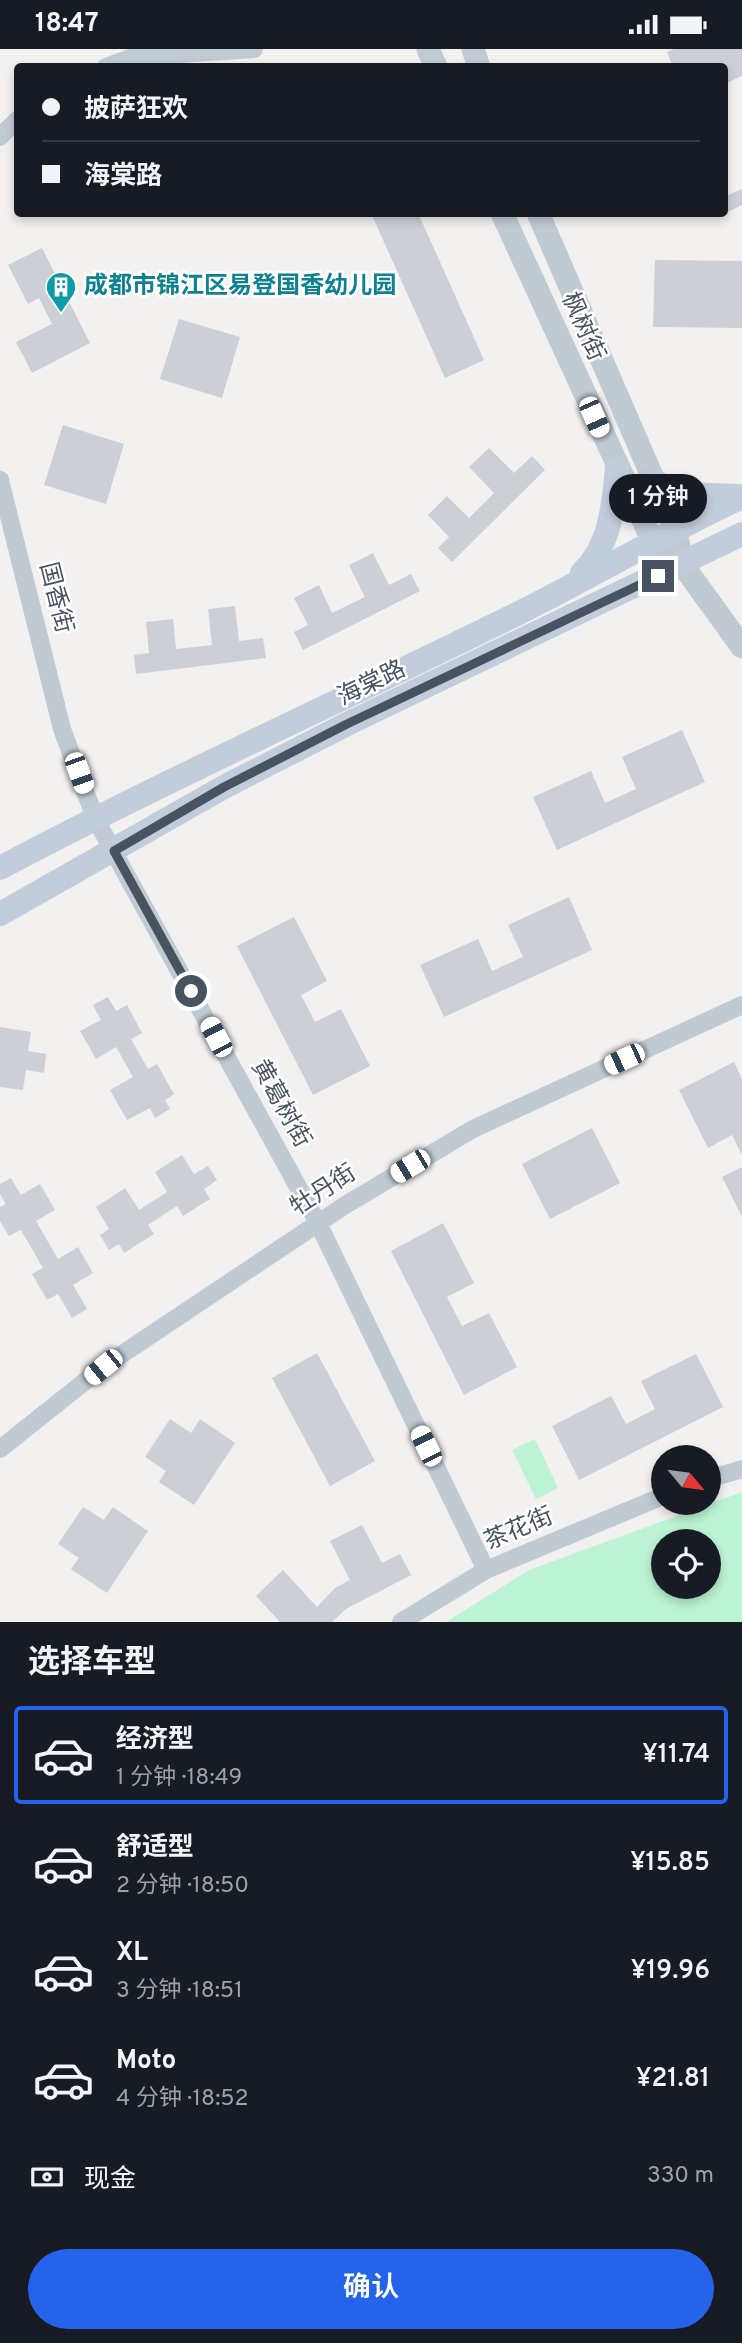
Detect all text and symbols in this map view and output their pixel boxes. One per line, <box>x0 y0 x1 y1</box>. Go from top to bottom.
text: 18:47 <box>35 8 99 41</box>
text: 披萨狂欢 <box>84 94 188 127</box>
text: 海棠路 <box>84 161 162 194</box>
building icon: 成都市锦江区易登国香幼儿园 <box>44 270 78 314</box>
place label: 成都市锦江区易登国香幼儿园 <box>84 272 396 302</box>
street label: 枫树街 <box>554 288 610 366</box>
car <box>576 394 613 440</box>
callout: 1 分钟 <box>609 475 707 524</box>
text: 1 分钟 <box>628 484 688 513</box>
street label: 国香街 <box>32 559 78 637</box>
route end <box>642 560 674 592</box>
street label: 海棠路 <box>333 655 411 713</box>
car <box>62 750 97 796</box>
route start <box>175 975 207 1007</box>
car <box>197 1014 236 1060</box>
car <box>601 1041 648 1077</box>
street label: 黄葛树街 <box>244 1055 316 1153</box>
car <box>387 1146 434 1186</box>
street label: 牡丹街 <box>286 1159 362 1223</box>
car <box>81 1346 126 1388</box>
car <box>408 1423 445 1469</box>
north arrow <box>651 1445 721 1515</box>
map controls <box>651 1445 721 1599</box>
street label: 茶花街 <box>480 1502 558 1558</box>
button: locate <box>651 1529 721 1599</box>
text: 选择车型 <box>28 1644 156 1684</box>
icon: car <box>32 1724 95 1787</box>
text: 经济型 <box>116 1724 194 1757</box>
text: ¥11.74 <box>642 1739 710 1772</box>
text: 1 分钟 · 18:49 <box>116 1764 242 1793</box>
icon: car <box>32 1832 95 1895</box>
text: 舒适型 <box>116 1832 194 1865</box>
text: ¥15.85 <box>630 1847 710 1880</box>
text: 2 分钟 · 18:50 <box>116 1872 249 1901</box>
text: XL <box>116 1937 148 1970</box>
icon: car <box>32 1940 95 2003</box>
text: ¥19.96 <box>631 1955 710 1988</box>
text: 3 分钟 · 18:51 <box>116 1977 243 2006</box>
text: Moto <box>116 2045 176 2078</box>
icon: car <box>32 2048 95 2111</box>
text: ¥21.81 <box>636 2063 710 2096</box>
text: 4 分钟 · 18:52 <box>116 2085 249 2114</box>
icon: cash <box>28 2158 66 2196</box>
text: 330 m <box>647 2162 714 2191</box>
text: 现金 <box>84 2164 136 2197</box>
button: 确认 <box>28 2249 714 2329</box>

